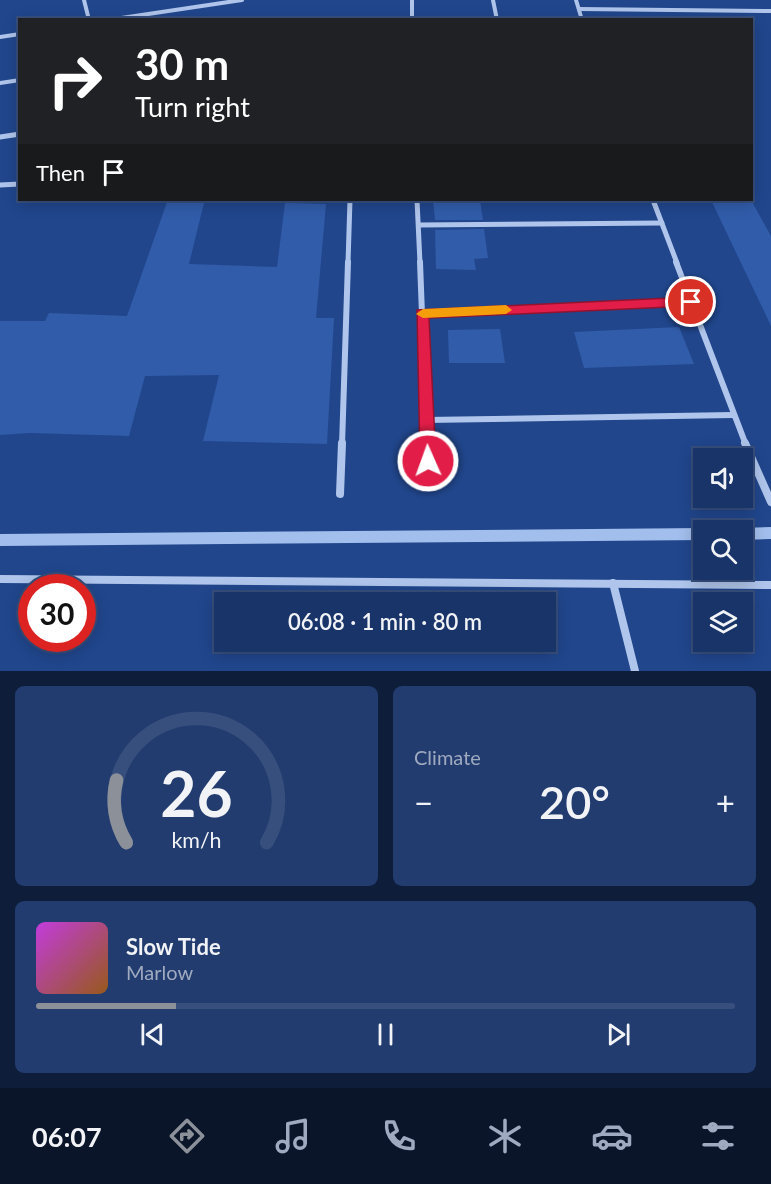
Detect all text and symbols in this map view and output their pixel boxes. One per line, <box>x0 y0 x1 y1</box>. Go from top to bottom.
text: 30 m <box>135 39 229 89</box>
icon: right <box>36 42 114 120</box>
text: Turn right <box>135 90 250 123</box>
icon: arrive <box>97 156 130 189</box>
text: Then <box>36 159 85 186</box>
pin <box>665 276 716 327</box>
icon: arrive <box>674 285 707 318</box>
position arrow <box>396 429 460 493</box>
map controls <box>693 448 753 652</box>
button: sound <box>693 448 753 508</box>
button: search <box>693 520 753 580</box>
speed limit sign: 30 <box>18 574 96 652</box>
button: layers <box>693 592 753 652</box>
text: 06:08 · 1 min · 80 m <box>288 608 482 635</box>
text: Climate <box>414 745 481 769</box>
text: 26 <box>160 755 233 830</box>
text: 20° <box>539 775 610 829</box>
text: − <box>414 782 433 822</box>
text: + <box>716 782 735 822</box>
text: km/h <box>171 827 222 853</box>
text: Slow Tide <box>126 933 221 960</box>
text: Marlow <box>126 960 193 984</box>
icon: previous <box>136 1018 169 1051</box>
icon: pause <box>369 1018 402 1051</box>
icon: next <box>602 1018 635 1051</box>
icon: directions <box>166 1115 208 1157</box>
icon: music <box>272 1115 314 1157</box>
icon: phone <box>378 1115 420 1157</box>
icon: climate <box>484 1115 526 1157</box>
icon: car <box>591 1115 633 1157</box>
icon: filters <box>697 1115 739 1157</box>
text: 06:07 <box>32 1120 102 1153</box>

